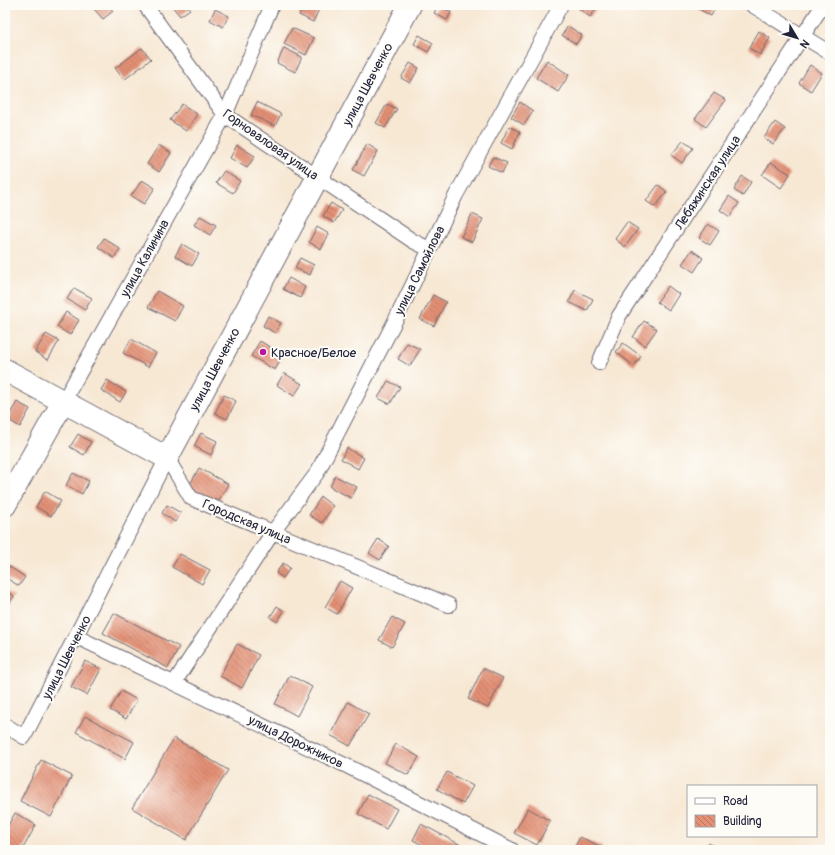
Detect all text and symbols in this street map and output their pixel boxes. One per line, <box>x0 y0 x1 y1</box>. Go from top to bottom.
north arrow <box>777 18 817 58</box>
text: N <box>797 37 812 51</box>
street label: улица Шевченко <box>339 40 396 130</box>
street label: Горноваловая улица <box>220 106 321 184</box>
street label: Лебяжинская улица <box>671 132 744 233</box>
street label: улица Калинина <box>117 217 173 301</box>
street label: улица Самойлова <box>391 223 448 319</box>
street label: улица Шевченко <box>186 325 243 415</box>
place label: Красное/Белое <box>271 345 357 361</box>
marker: Красное/Белое <box>258 347 268 357</box>
street label: Городская улица <box>200 496 293 548</box>
street label: улица Шевченко <box>38 613 95 703</box>
street label: улица Дорожников <box>245 712 346 772</box>
legend <box>687 785 817 837</box>
text: Road <box>723 794 748 809</box>
text: Building <box>723 814 762 829</box>

